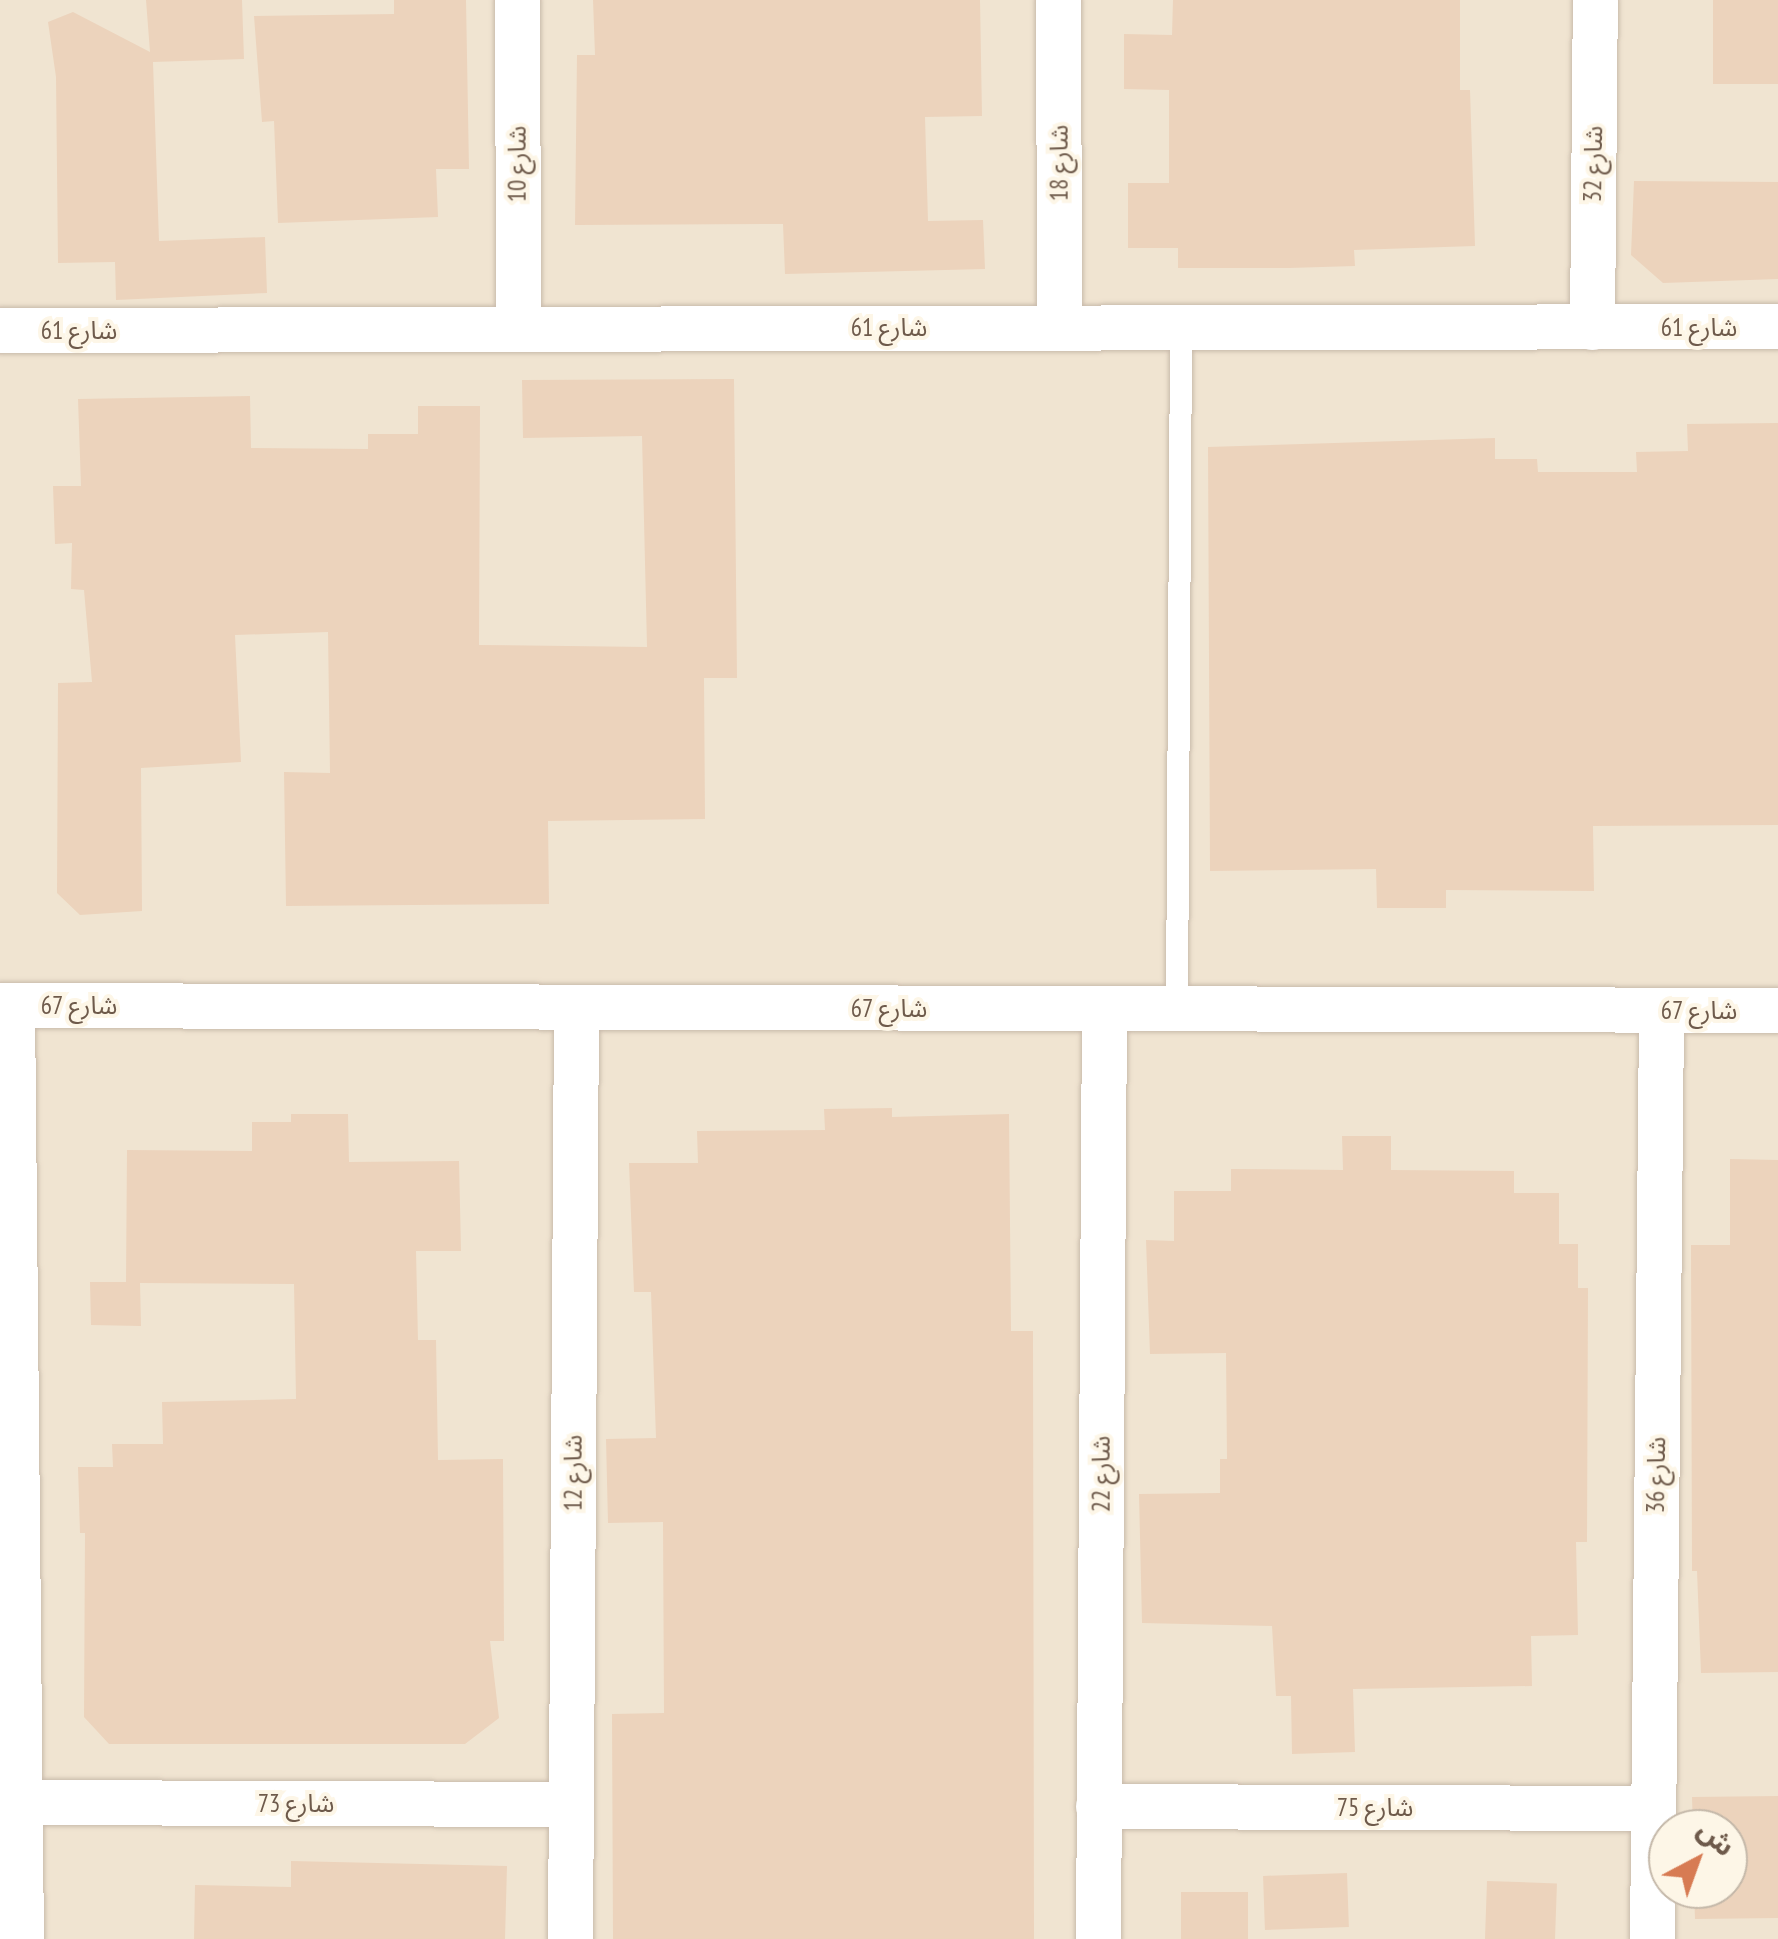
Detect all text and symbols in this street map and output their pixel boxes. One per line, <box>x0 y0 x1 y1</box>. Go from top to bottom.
street label: شارع 18 <box>1044 125 1074 201</box>
street label: شارع 32 <box>1577 125 1609 203</box>
street label: شارع 10 <box>502 126 532 202</box>
street label: شارع 61 <box>851 312 927 342</box>
street label: شارع 61 <box>1661 312 1737 342</box>
street label: شارع 61 <box>41 315 117 345</box>
street label: شارع 67 <box>41 990 117 1020</box>
street label: شارع 67 <box>851 993 927 1023</box>
street label: شارع 67 <box>1661 995 1737 1025</box>
street label: شارع 12 <box>558 1435 588 1511</box>
street label: شارع 22 <box>1086 1436 1116 1512</box>
street label: شارع 36 <box>1640 1436 1672 1514</box>
street label: شارع 73 <box>258 1788 334 1818</box>
street label: شارع 75 <box>1337 1792 1413 1822</box>
north arrow <box>1648 1809 1748 1909</box>
text: ش <box>1690 1811 1743 1864</box>

